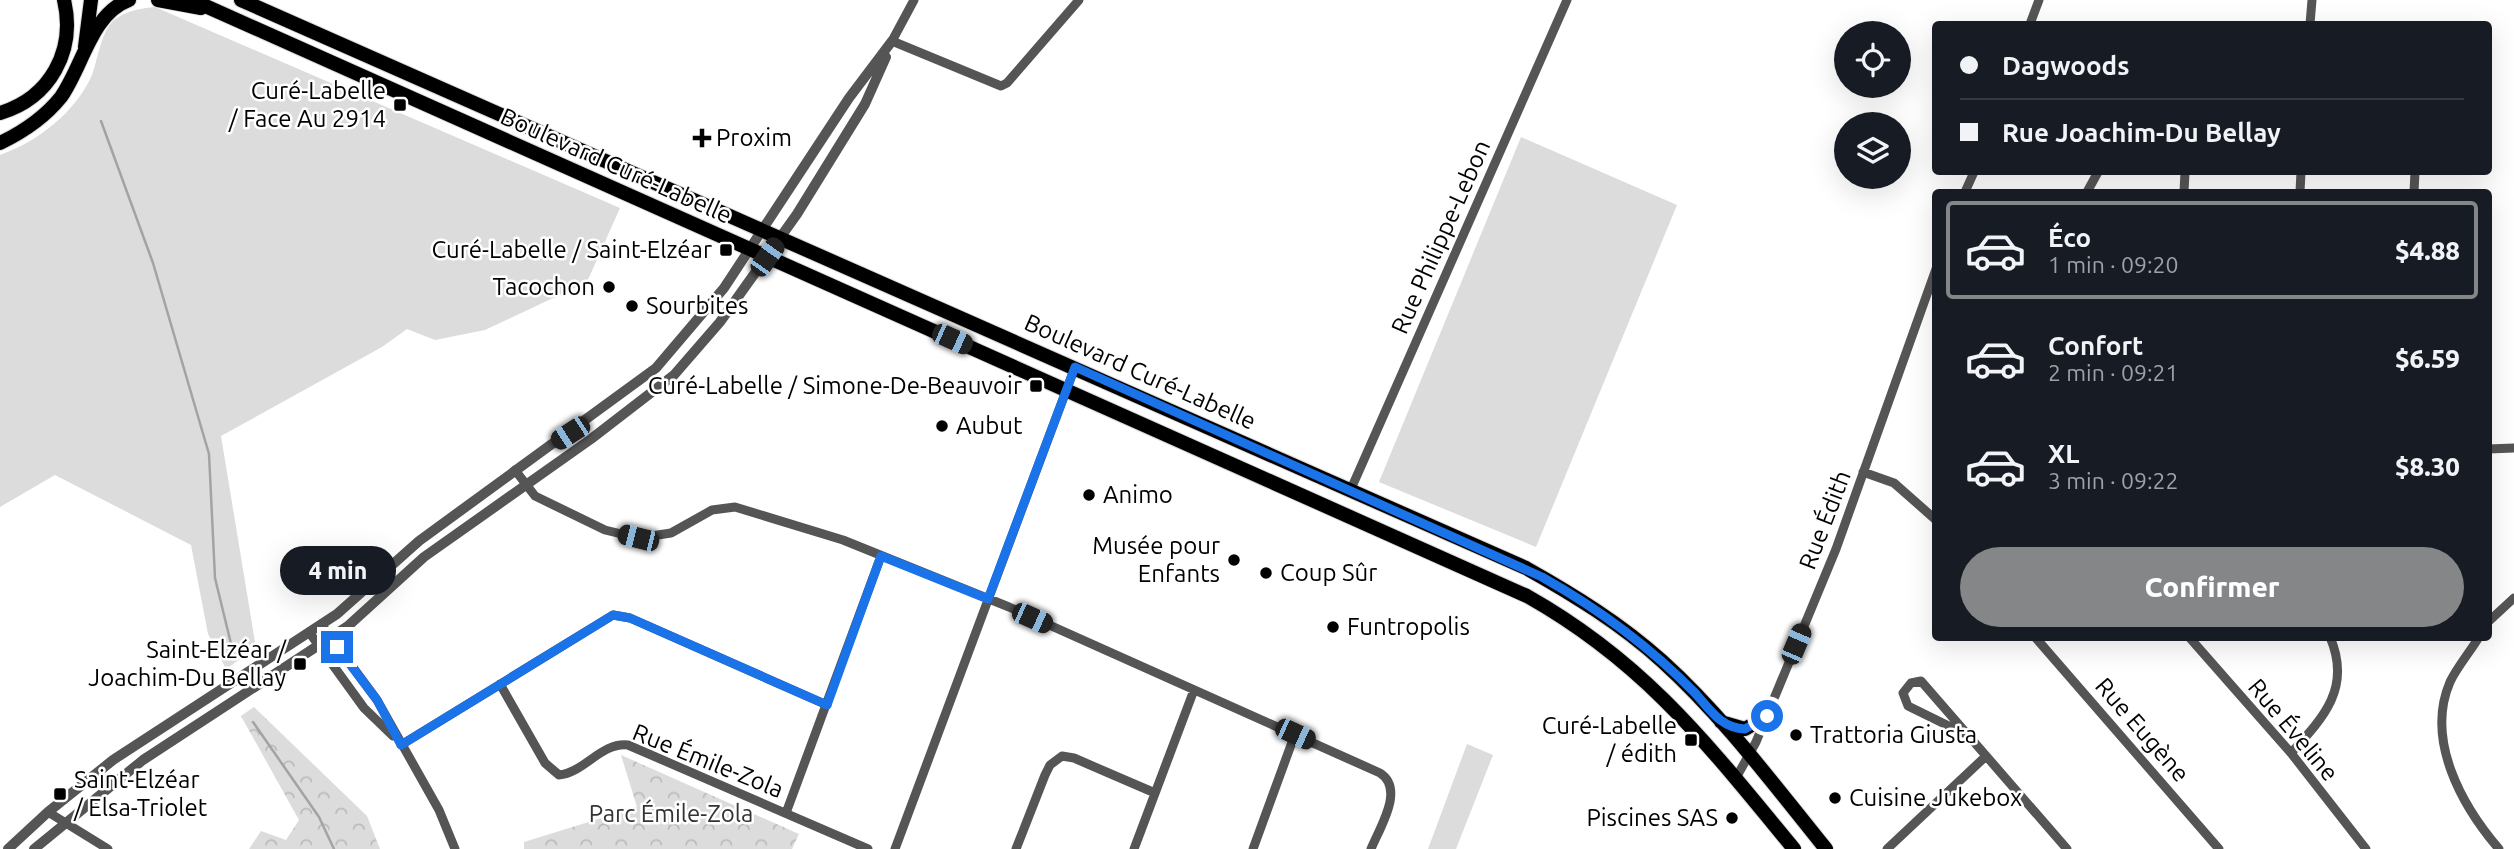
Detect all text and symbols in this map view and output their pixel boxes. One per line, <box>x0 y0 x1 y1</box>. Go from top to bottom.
map controls <box>1834 21 1911 189</box>
button: locate <box>1834 21 1911 98</box>
text: Dagwoods <box>2002 51 2129 80</box>
place label: Curé-Labelle / Face Au 2914 <box>228 77 386 132</box>
marker: Curé-Labelle / Face Au 2914 <box>392 97 408 113</box>
street label: Boulevard Curé-Labelle <box>496 102 736 229</box>
button: layers <box>1834 112 1911 189</box>
text: Rue Joachim-Du Bellay <box>2002 118 2281 147</box>
place label: Proxim <box>716 124 792 151</box>
marker: Proxim <box>694 130 710 146</box>
street label: Rue Philippe-Lebon <box>1386 136 1495 338</box>
icon: car <box>1964 219 2027 282</box>
text: Éco <box>2048 223 2091 252</box>
car <box>747 234 788 280</box>
place label: Curé-Labelle / Saint-Elzéar <box>432 236 712 263</box>
text: $4.88 <box>2395 236 2460 265</box>
marker: Curé-Labelle / Saint-Elzéar <box>718 242 734 258</box>
text: 1 min · 09:20 <box>2048 252 2179 277</box>
place label: Tacochon <box>493 273 595 300</box>
marker: Tacochon <box>601 279 617 295</box>
place label: Sourbites <box>646 292 748 319</box>
marker: Sourbites <box>624 298 640 314</box>
street label: Boulevard Curé-Labelle <box>1020 308 1260 435</box>
car <box>929 321 976 357</box>
icon: car <box>1964 327 2027 390</box>
text: Confort <box>2048 331 2143 360</box>
text: $6.59 <box>2395 344 2460 373</box>
text: 2 min · 09:21 <box>2048 360 2179 385</box>
place label: Curé-Labelle / Simone-De-Beauvoir <box>648 372 1022 399</box>
marker: Curé-Labelle / Simone-De-Beauvoir <box>1028 378 1044 394</box>
place label: Aubut <box>956 412 1023 439</box>
car <box>547 413 594 453</box>
marker: Aubut <box>934 418 950 434</box>
icon: car <box>1964 435 2027 498</box>
text: XL <box>2048 439 2079 468</box>
text: $8.30 <box>2395 452 2460 481</box>
street label: Rue Édith <box>1792 466 1856 573</box>
text: 3 min · 09:22 <box>2048 468 2179 493</box>
place label: Animo <box>1103 481 1173 508</box>
marker: Animo <box>1081 487 1097 503</box>
car <box>616 523 661 553</box>
place label: Musée pour Enfants <box>1092 532 1220 587</box>
callout: 4 min <box>279 546 395 594</box>
button: Confirmer <box>1960 547 2464 627</box>
marker: Musée pour Enfants <box>1226 552 1242 568</box>
text: 4 min <box>309 558 367 583</box>
place label: Coup Sûr <box>1280 559 1377 586</box>
marker: Coup Sûr <box>1258 565 1274 581</box>
car <box>1009 600 1056 636</box>
place label: Funtropolis <box>1347 613 1470 640</box>
marker: Funtropolis <box>1325 619 1341 635</box>
car <box>1779 621 1814 667</box>
route end <box>321 631 353 663</box>
place label: Saint-Elzéar / Joachim-Du Bellay <box>88 636 287 691</box>
marker: Saint-Elzéar / Joachim-Du Bellay <box>292 656 308 672</box>
street label: Rue Eugène <box>2090 672 2195 787</box>
street label: Rue Éveline <box>2243 673 2345 786</box>
route start <box>1751 700 1783 732</box>
place label: Curé-Labelle / édith <box>1542 712 1677 767</box>
car <box>1272 716 1319 752</box>
street label: Rue Émile-Zola <box>629 717 788 803</box>
place label: Trattoria Giusta <box>1810 721 1977 748</box>
marker: Trattoria Giusta <box>1788 727 1804 743</box>
marker: Curé-Labelle / édith <box>1683 732 1699 748</box>
place label: Saint-Elzéar / Elsa-Triolet <box>73 766 208 821</box>
place label: Cuisine Jukebox <box>1849 784 2022 811</box>
marker: Saint-Elzéar / Elsa-Triolet <box>52 786 68 802</box>
marker: Cuisine Jukebox <box>1827 790 1843 806</box>
park label: Parc Émile-Zola <box>589 799 753 827</box>
place label: Piscines SAS <box>1586 804 1718 831</box>
marker: Piscines SAS <box>1724 810 1740 826</box>

